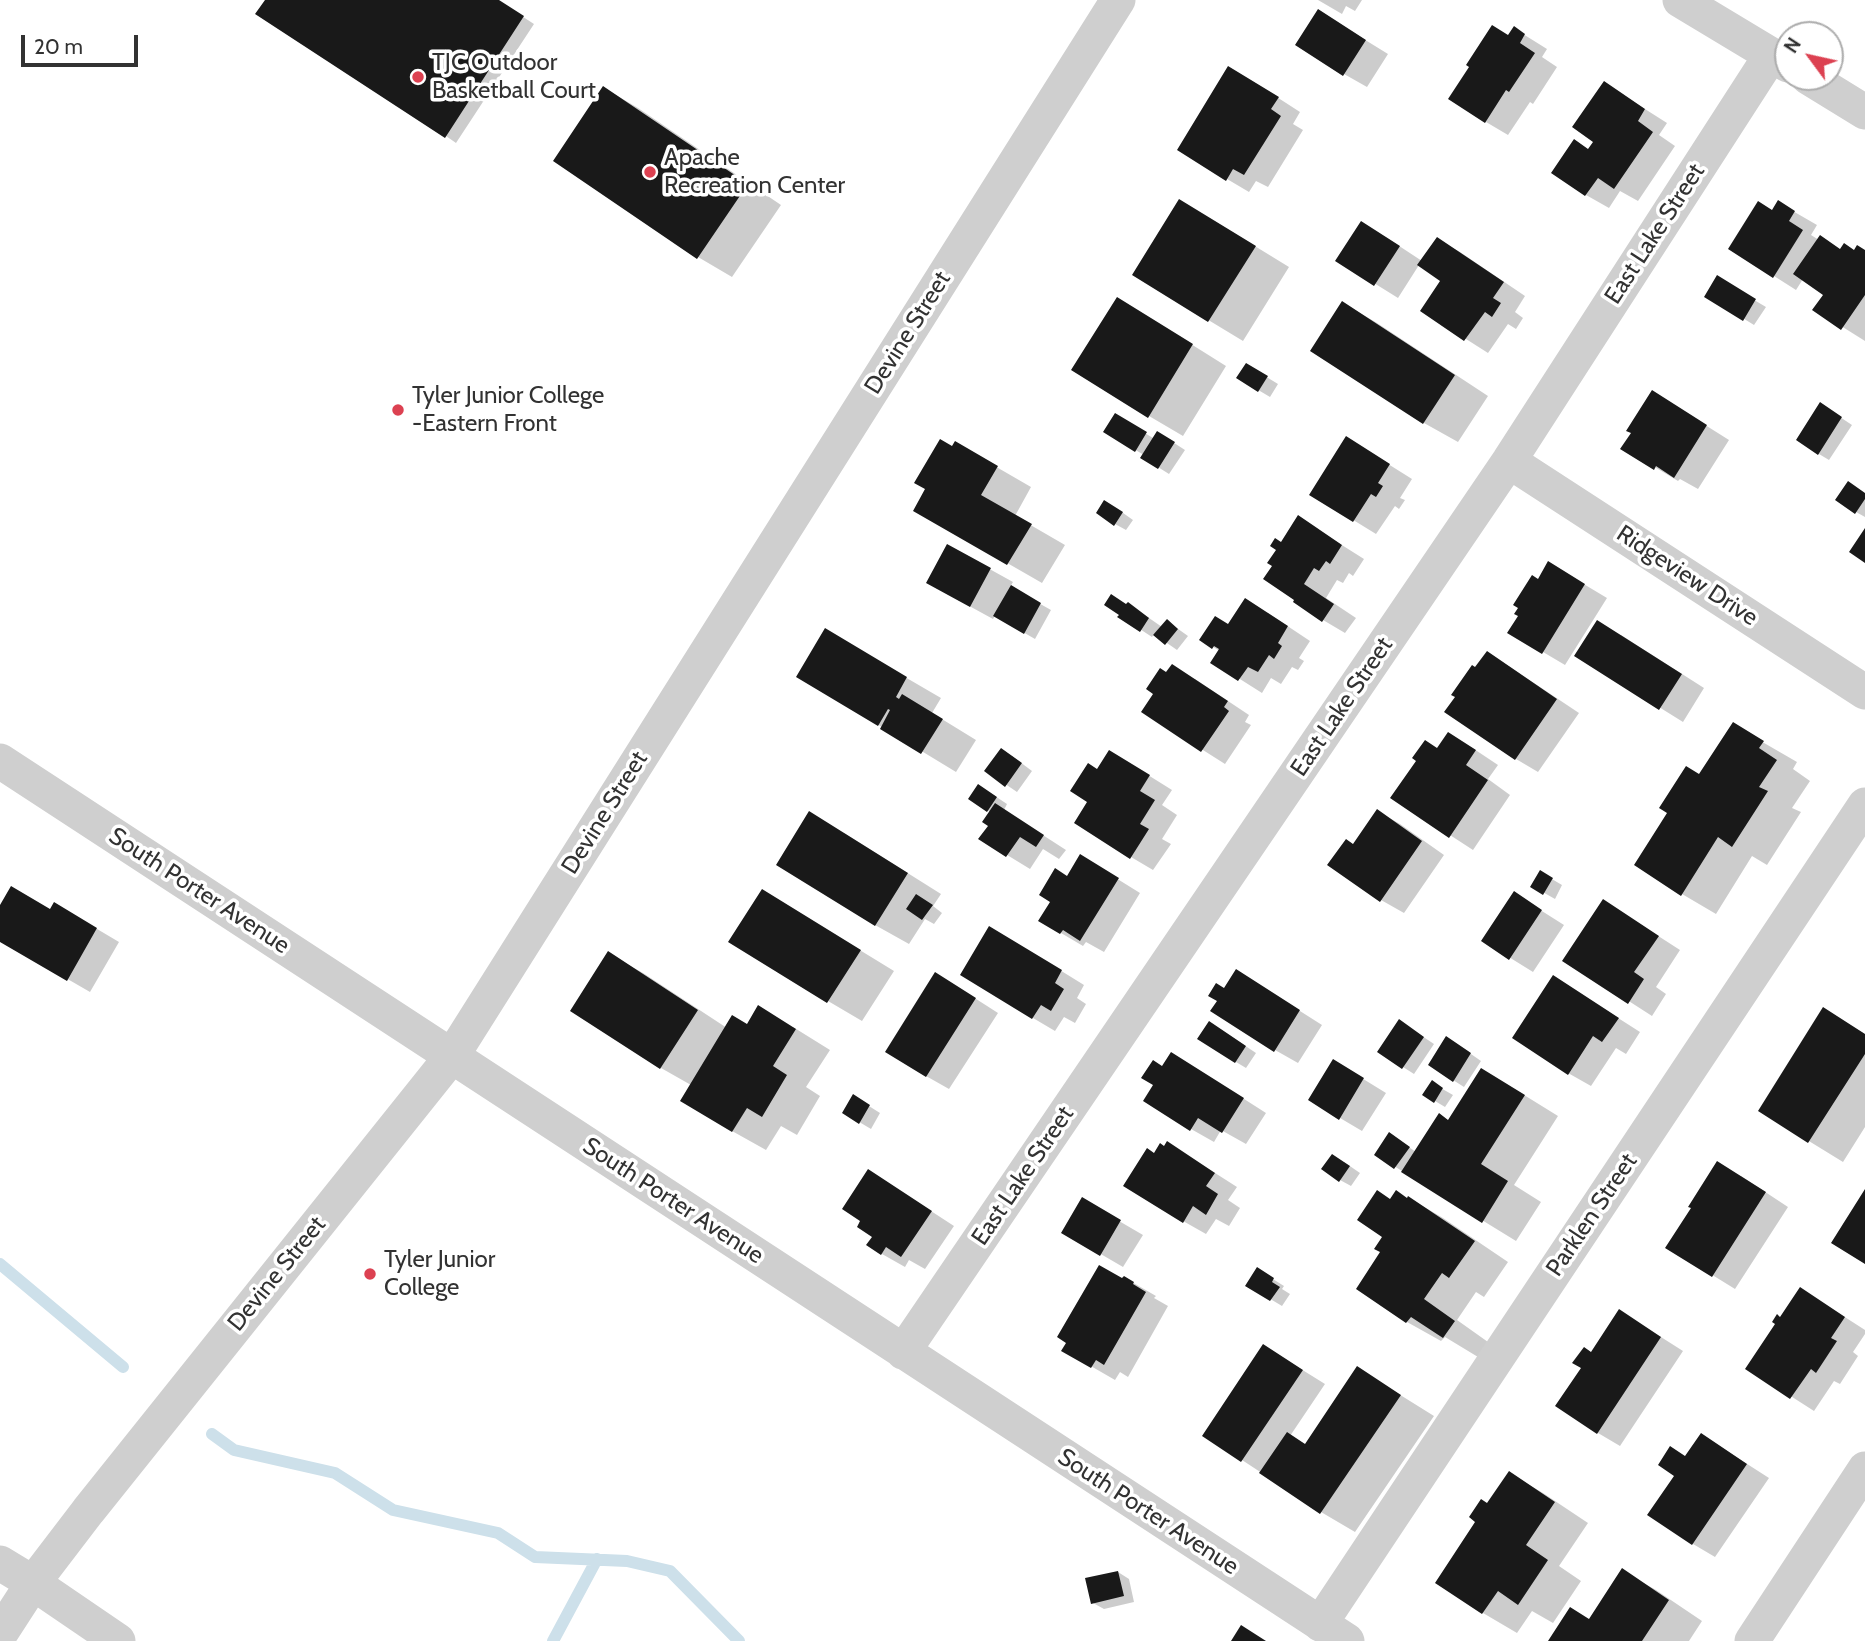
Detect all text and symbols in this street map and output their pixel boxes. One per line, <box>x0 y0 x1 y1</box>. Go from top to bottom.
scale bar <box>24 21 142 65</box>
north arrow <box>1774 21 1844 91</box>
text: N <box>1779 33 1806 57</box>
text: 20 m <box>34 34 83 59</box>
place label: TJC Outdoor Basketball Court <box>432 49 596 105</box>
marker: TJC Outdoor Basketball Court <box>410 69 426 85</box>
place label: Apache Recreation Center <box>664 144 845 200</box>
street label: East Lake Street <box>1599 158 1711 310</box>
marker: Apache Recreation Center <box>642 164 658 180</box>
street label: Devine Street <box>859 266 957 400</box>
place label: Tyler Junior College -Eastern Front <box>412 382 604 438</box>
marker: Tyler Junior College -Eastern Front <box>390 402 406 418</box>
street label: Ridgeview Drive <box>1611 520 1763 632</box>
street label: East Lake Street <box>1285 632 1399 782</box>
street label: Devine Street <box>556 746 654 880</box>
street label: South Porter Avenue <box>103 822 295 960</box>
street label: East Lake Street <box>966 1101 1080 1251</box>
street label: South Porter Avenue <box>577 1132 769 1270</box>
street label: Parklen Street <box>1540 1148 1644 1282</box>
street label: Devine Street <box>222 1211 332 1337</box>
place label: Tyler Junior College <box>384 1246 495 1302</box>
marker: Tyler Junior College <box>362 1266 378 1282</box>
street label: South Porter Avenue <box>1052 1443 1244 1581</box>

